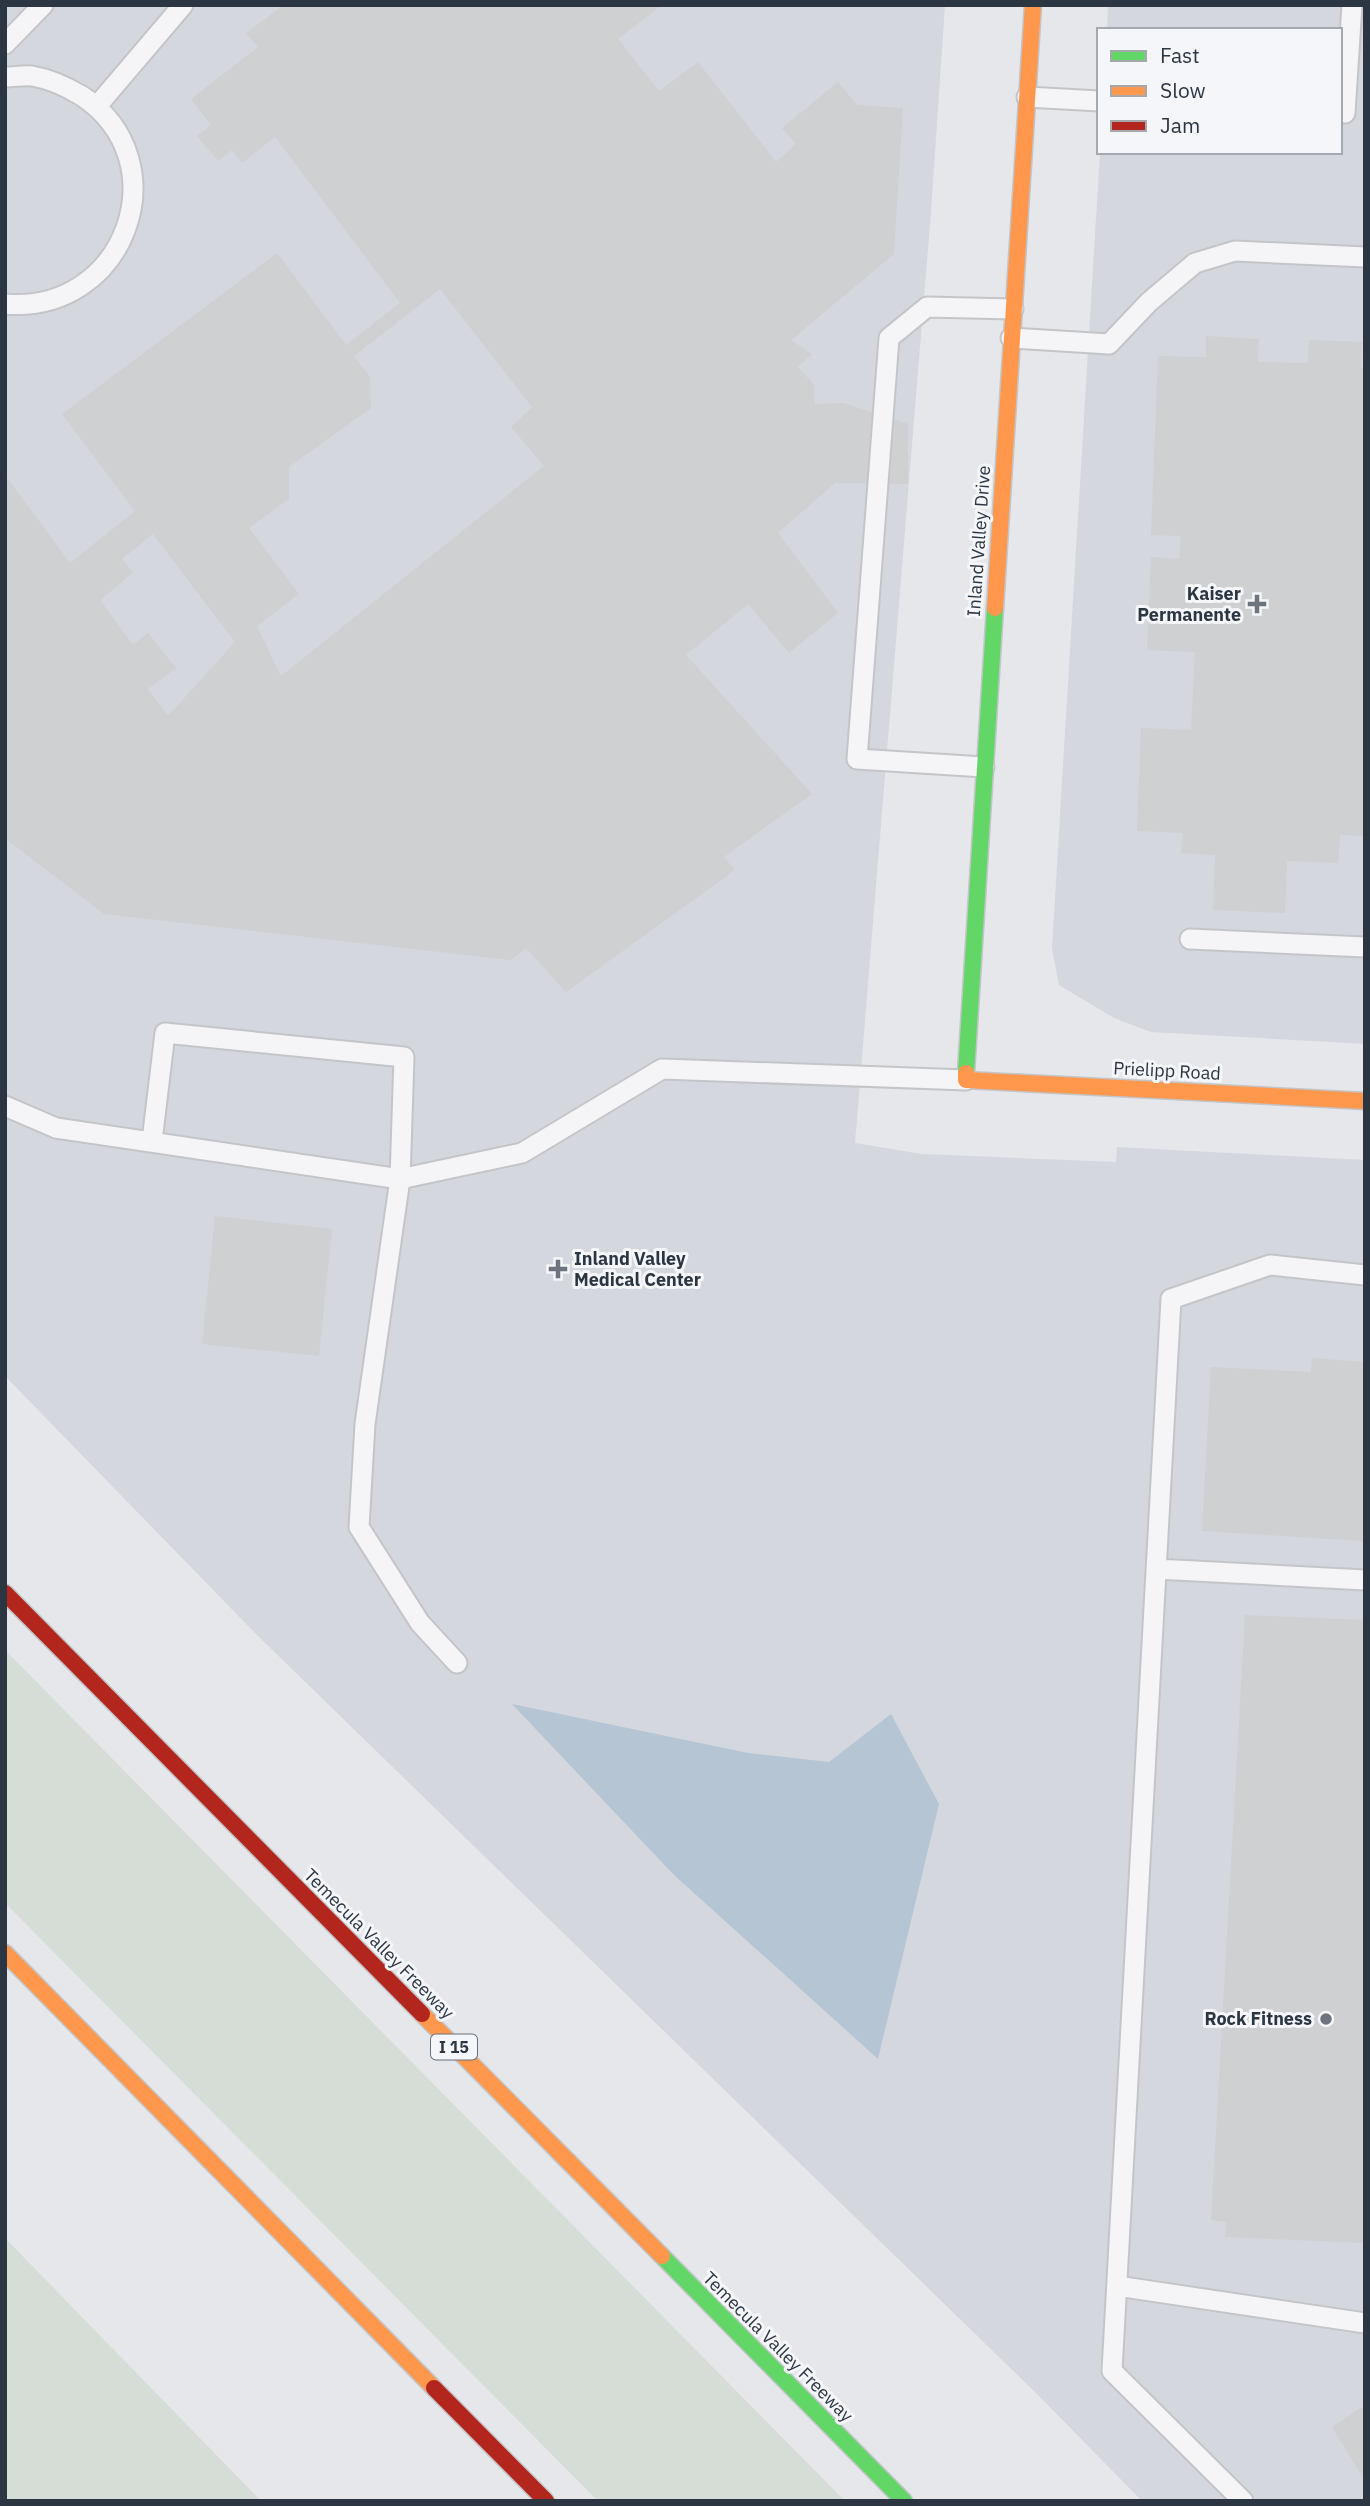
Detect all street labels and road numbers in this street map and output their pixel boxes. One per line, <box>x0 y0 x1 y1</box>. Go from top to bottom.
street label: Inland Valley Drive <box>962 465 995 617</box>
street label: Prielipp Road <box>1113 1056 1221 1085</box>
street label: Temecula Valley Freeway <box>299 1864 459 2024</box>
road number: I 15 <box>431 2035 477 2060</box>
street label: Temecula Valley Freeway <box>698 2267 858 2427</box>

